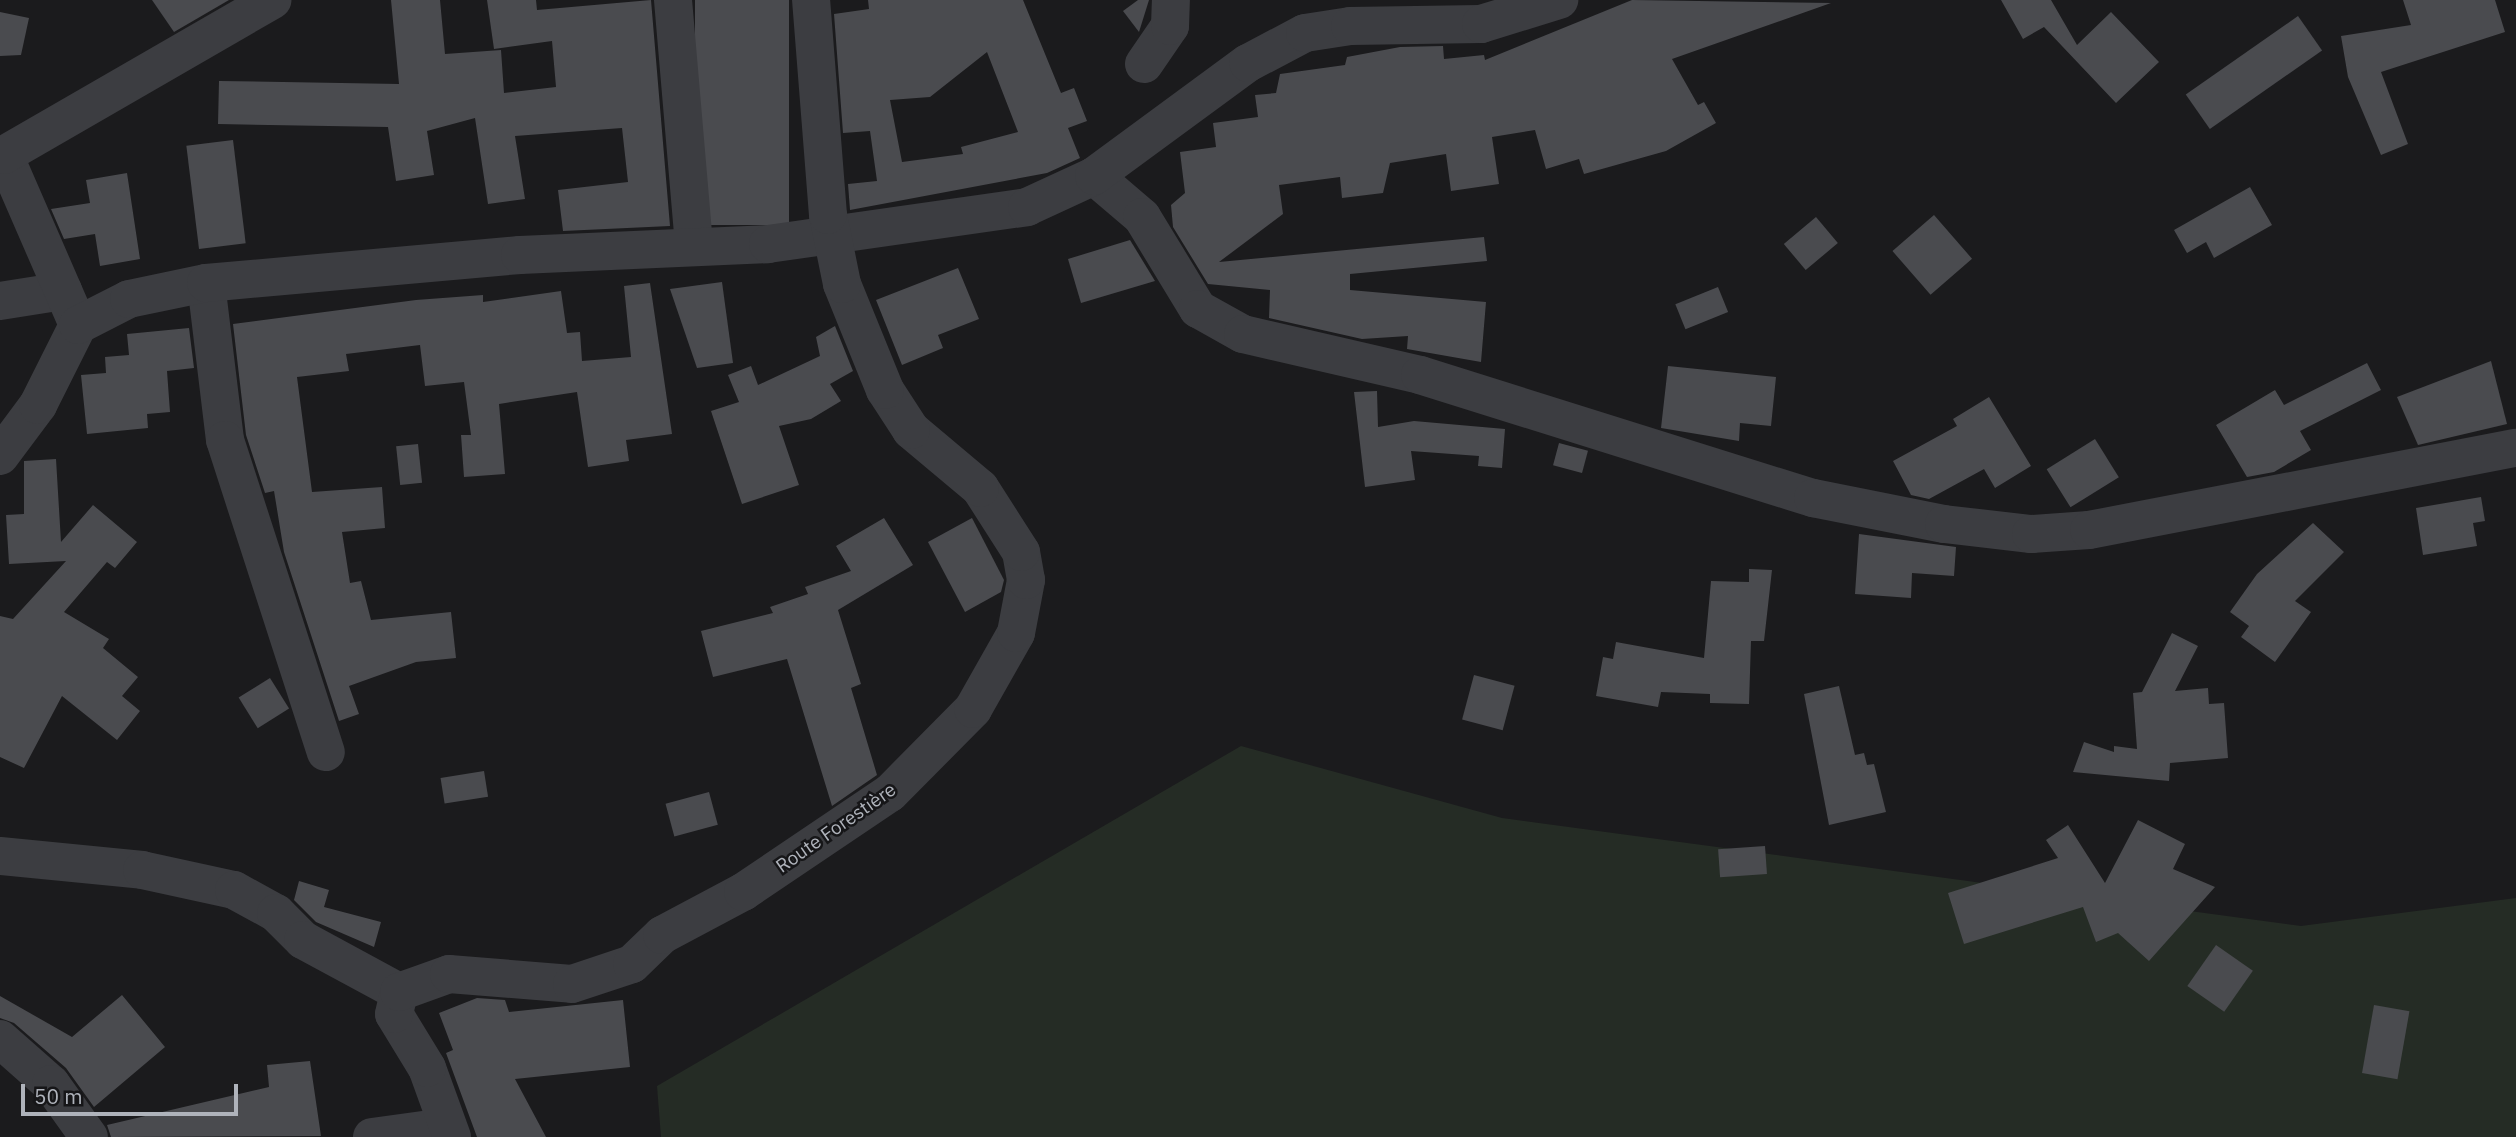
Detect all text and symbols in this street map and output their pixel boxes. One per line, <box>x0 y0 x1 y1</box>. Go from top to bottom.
street label: Route Forestière <box>772 778 900 878</box>
scale bar <box>24 1070 242 1114</box>
text: 50 m <box>34 1082 83 1110</box>

